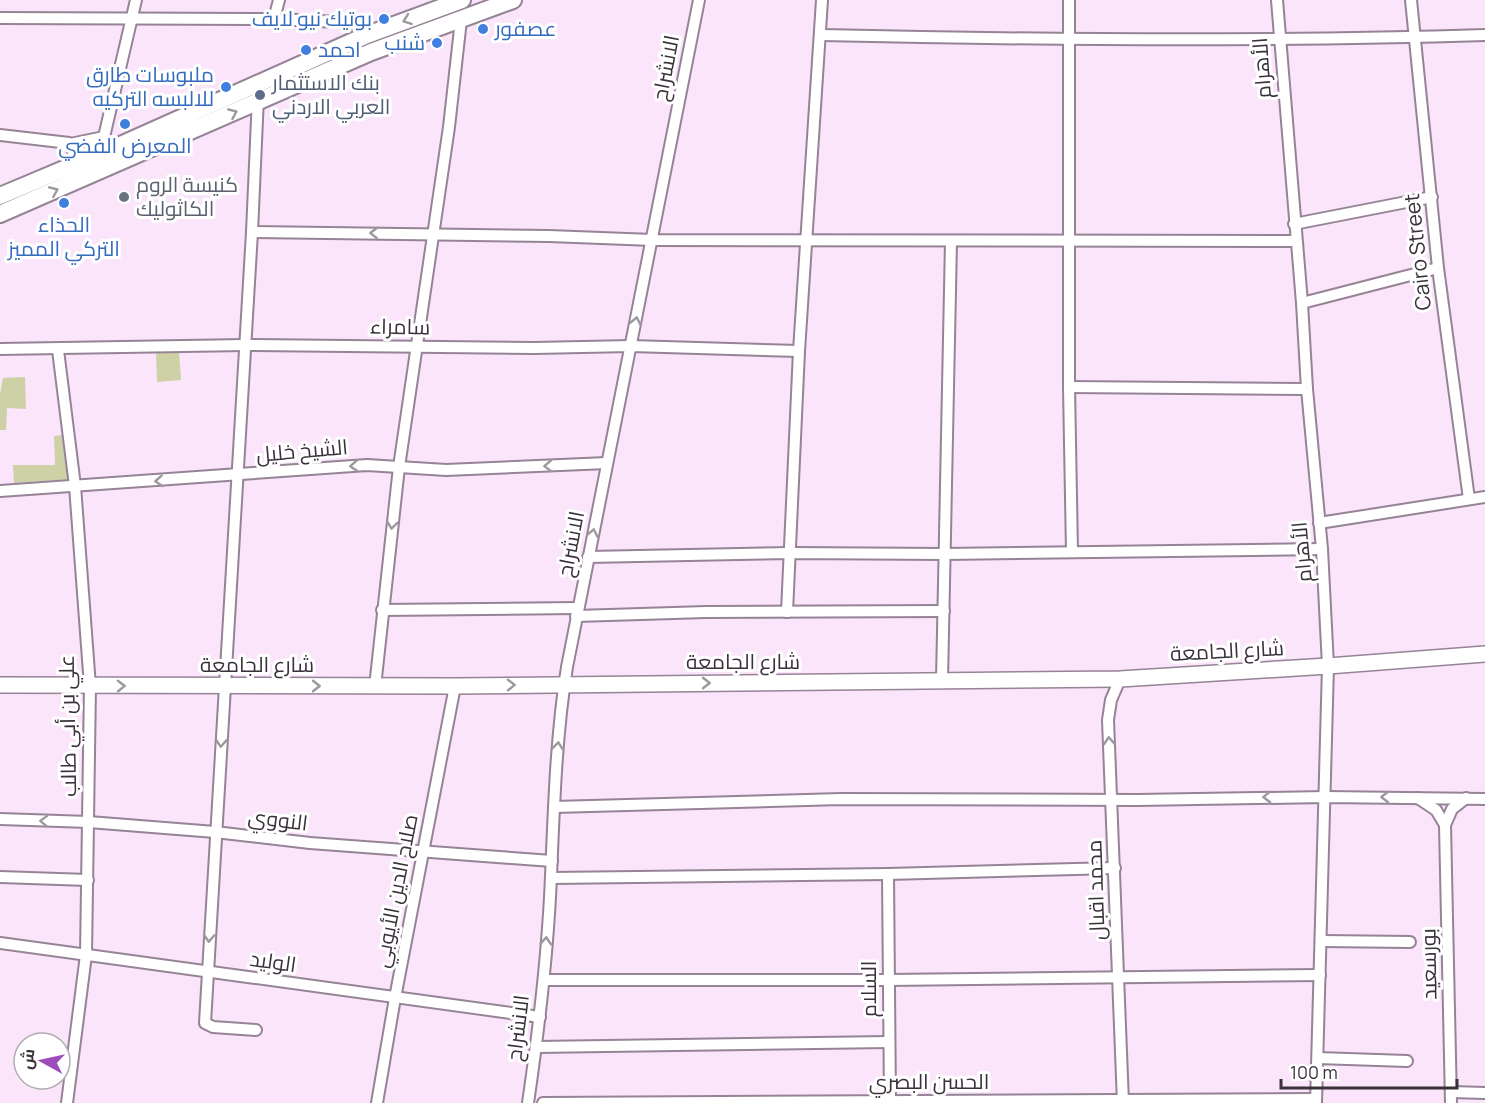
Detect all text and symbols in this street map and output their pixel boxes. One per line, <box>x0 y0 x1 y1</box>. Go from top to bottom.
place label: بوتيك نيو لايف <box>252 4 372 32</box>
marker: بوتيك نيو لايف <box>377 12 391 26</box>
one-way arrow <box>402 13 413 26</box>
place label: عصفور <box>494 14 556 42</box>
marker: عصفور <box>476 22 490 36</box>
place label: شنب <box>384 28 425 56</box>
street label: الانشراح <box>645 32 686 103</box>
place label: احمد <box>318 35 361 63</box>
marker: شنب <box>430 36 444 50</box>
street label: الأهرام <box>1245 37 1278 99</box>
marker: احمد <box>299 43 313 57</box>
place label: ملبوسات طارق للالبسه التركيه <box>86 60 214 112</box>
place label: بنك الاستثمار العربي الاردني <box>271 68 390 123</box>
marker: ملبوسات طارق للالبسه التركيه <box>219 80 233 94</box>
marker: بنك الاستثمار العربي الاردني <box>253 88 267 102</box>
one-way arrow <box>226 108 237 120</box>
marker: المعرض الفضي <box>118 117 132 131</box>
place label: المعرض الفضي <box>58 131 192 161</box>
place label: كنيسة الروم الكاثوليك <box>136 170 238 222</box>
one-way arrow <box>48 186 59 198</box>
marker: كنيسة الروم الكاثوليك <box>117 190 131 204</box>
street label: Cairo Street <box>1397 192 1437 312</box>
marker: الحذاء التركي المميز <box>57 196 71 210</box>
place label: الحذاء التركي المميز <box>7 210 120 265</box>
one-way arrow <box>370 227 379 240</box>
street label: سامراء <box>370 311 430 341</box>
one-way arrow <box>629 317 642 327</box>
street label: الشيخ خليل <box>255 432 349 469</box>
one-way arrow <box>349 459 358 472</box>
one-way arrow <box>544 459 553 472</box>
one-way arrow <box>155 474 164 487</box>
street label: الانشراح <box>550 508 591 579</box>
one-way arrow <box>386 520 399 530</box>
street label: الأهرام <box>1284 520 1319 584</box>
one-way arrow <box>586 528 599 538</box>
street label: شارع الجامعة <box>1169 633 1285 668</box>
street label: شارع الجامعة <box>686 647 800 676</box>
street label: شارع الجامعة <box>200 650 314 679</box>
street label: علي بن أبي طالب <box>52 655 85 797</box>
one-way arrow <box>702 677 711 689</box>
one-way arrow <box>507 679 516 691</box>
one-way arrow <box>117 680 126 692</box>
one-way arrow <box>312 680 321 692</box>
one-way arrow <box>1102 736 1115 745</box>
one-way arrow <box>215 739 228 748</box>
one-way arrow <box>551 741 564 751</box>
one-way arrow <box>1263 791 1272 804</box>
one-way arrow <box>1380 791 1389 803</box>
street label: النووي <box>246 801 310 840</box>
street label: صلاح الدين الأيوبي <box>366 812 427 971</box>
one-way arrow <box>40 814 49 827</box>
street label: محمد اقبال <box>1079 839 1111 941</box>
street label: بورسعيد <box>1413 928 1443 1000</box>
one-way arrow <box>203 934 216 943</box>
one-way arrow <box>540 936 553 945</box>
street label: الوليد <box>248 944 298 978</box>
street label: السلام <box>854 961 883 1017</box>
street label: الانشراح <box>499 993 536 1063</box>
north arrow <box>12 1031 72 1091</box>
text: ش <box>15 1047 39 1071</box>
scale bar <box>1281 1052 1456 1090</box>
text: 100 m <box>1290 1060 1338 1084</box>
street label: الحسن البصري <box>869 1067 989 1098</box>

